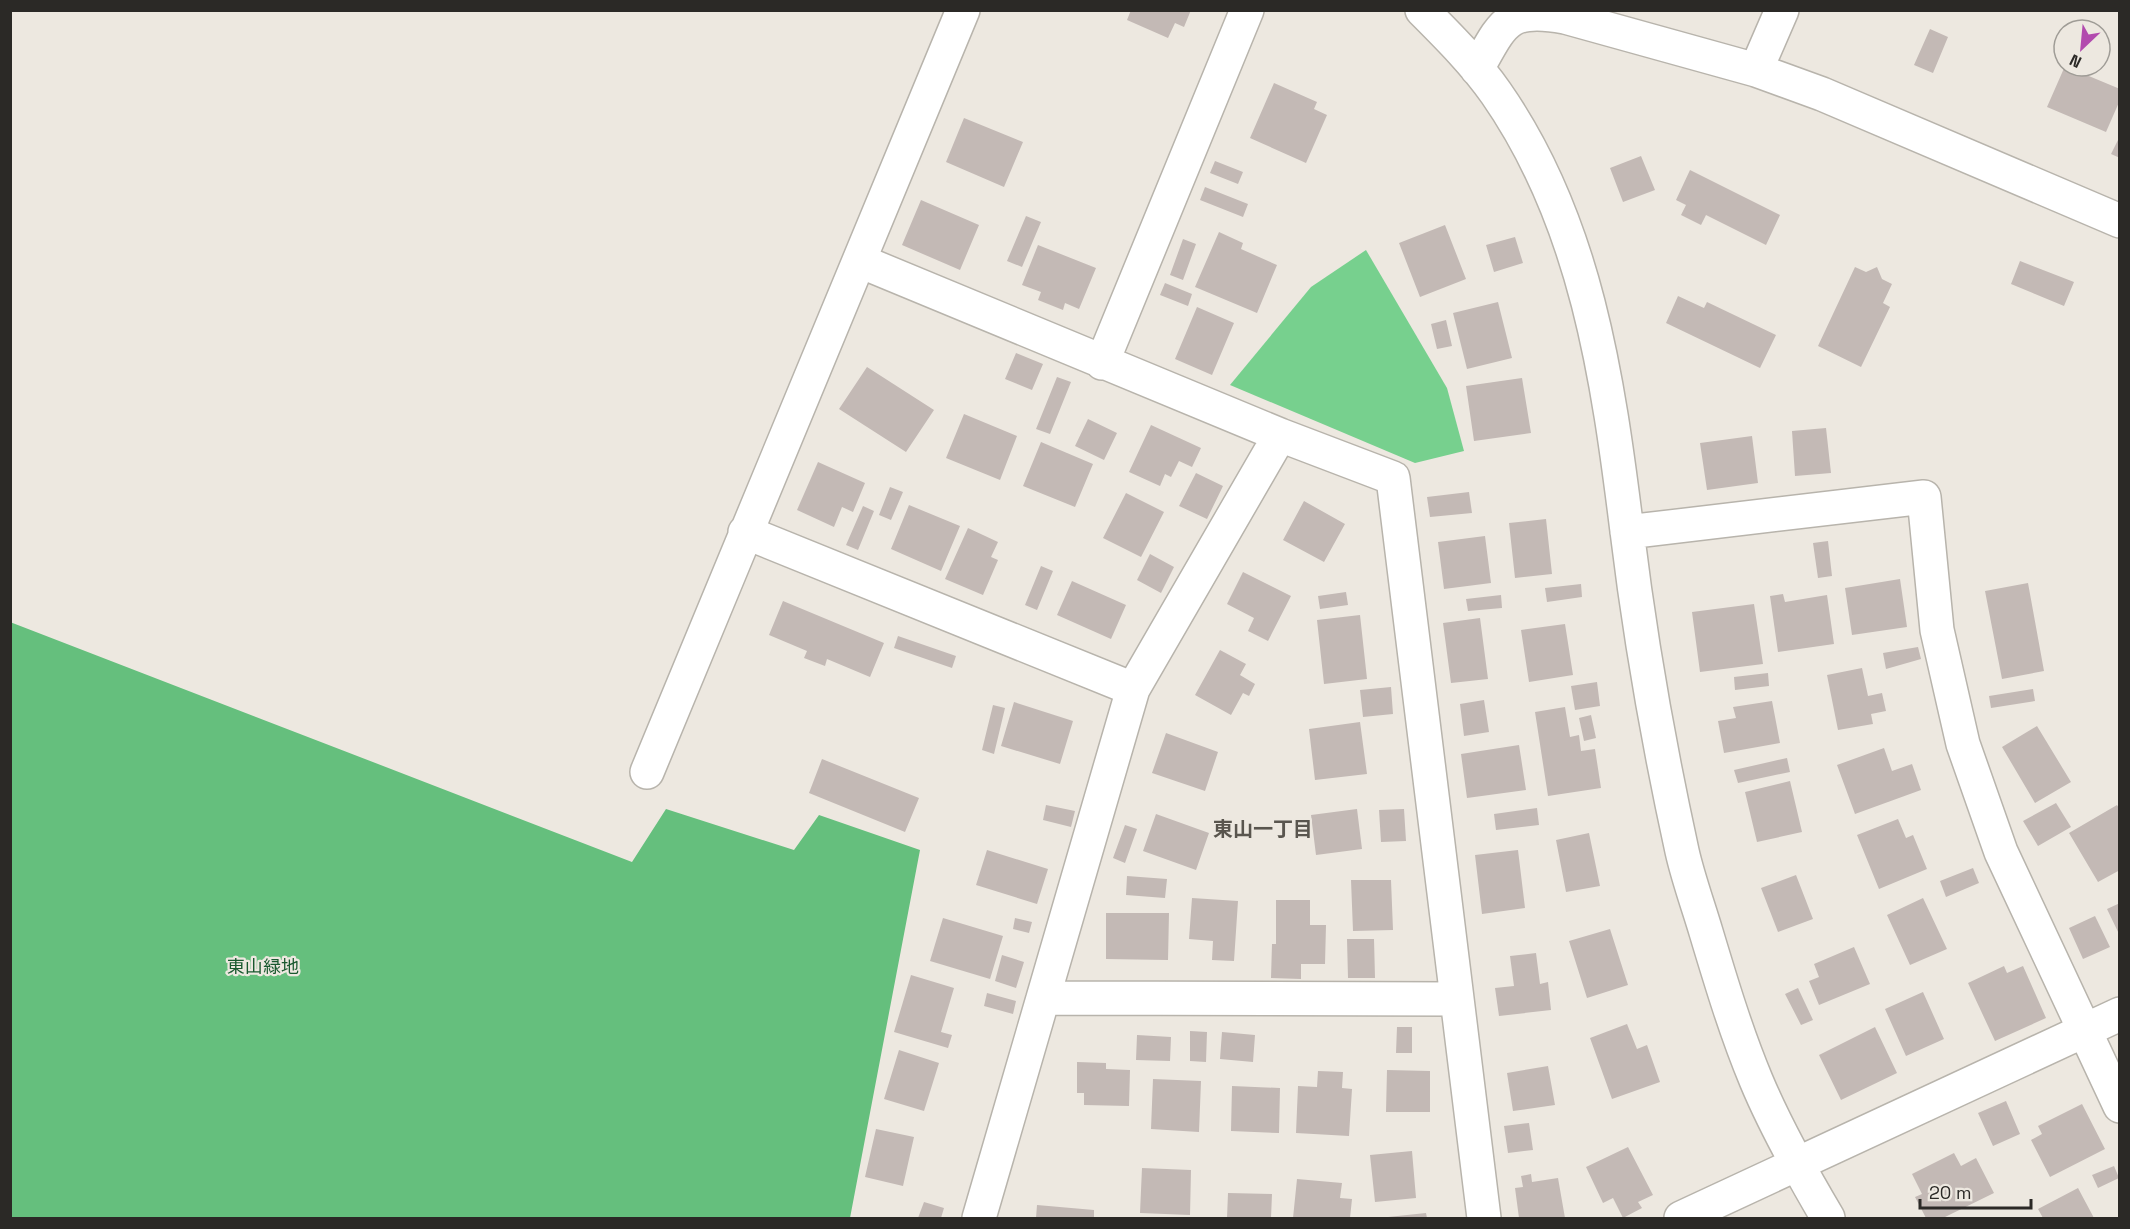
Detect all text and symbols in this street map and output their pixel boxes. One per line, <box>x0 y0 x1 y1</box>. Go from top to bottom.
north arrow <box>2052 18 2112 78</box>
text: N <box>2066 49 2085 73</box>
district label: 東山一丁目 <box>1213 816 1313 842</box>
park label: 東山緑地 <box>227 955 299 978</box>
scale bar <box>1920 1172 2031 1210</box>
text: 20 m <box>1929 1181 1972 1204</box>

